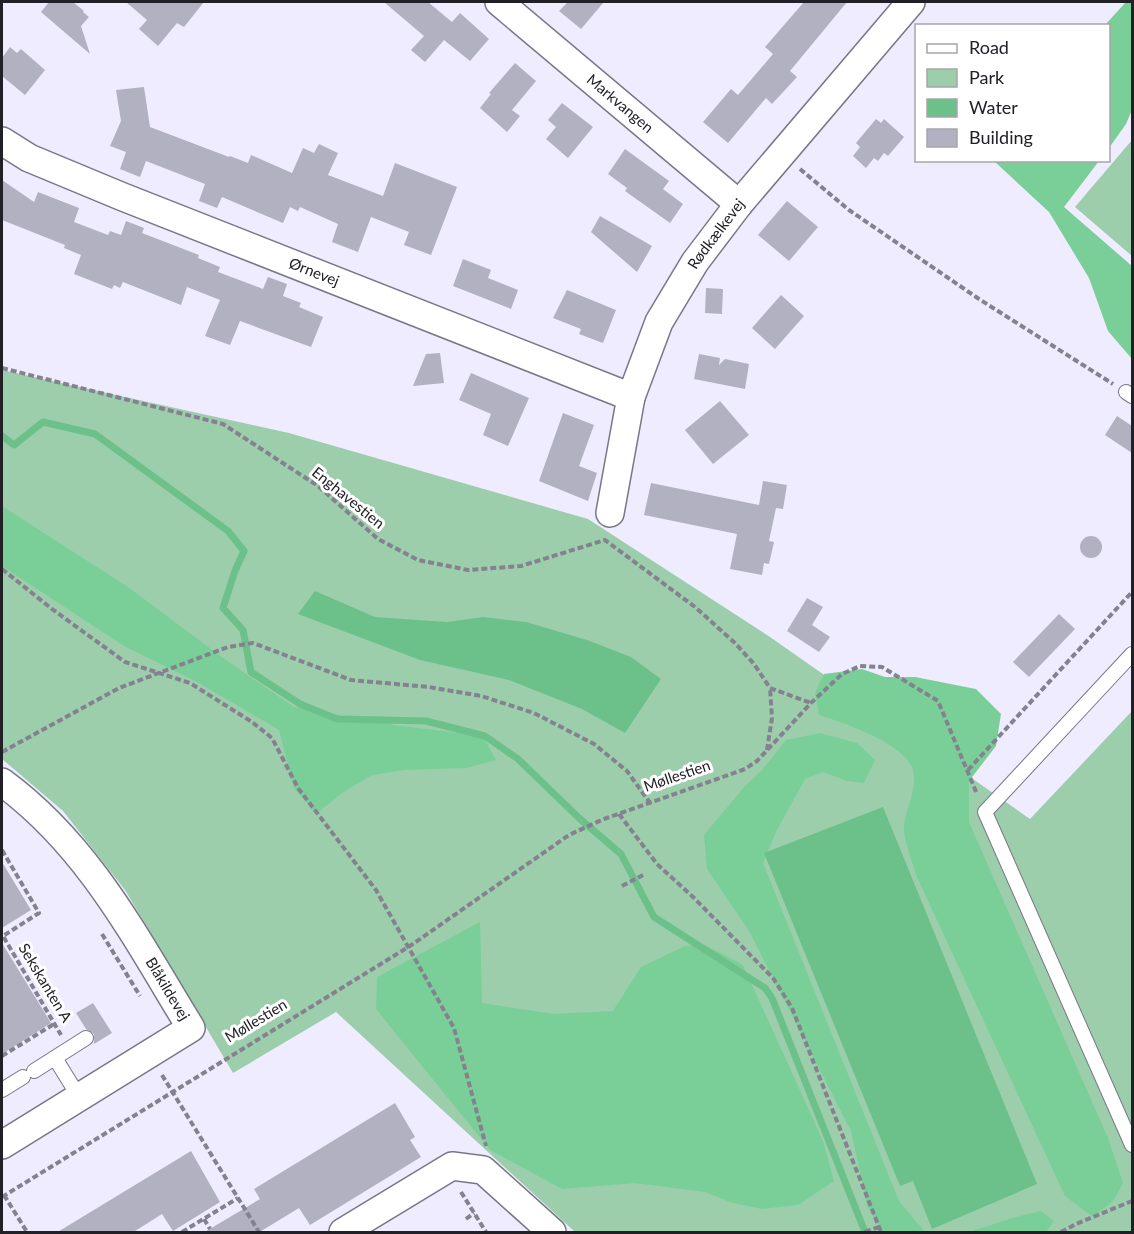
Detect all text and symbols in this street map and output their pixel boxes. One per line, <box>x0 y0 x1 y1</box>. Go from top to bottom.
legend <box>915 24 1110 162</box>
text: Road <box>969 36 1009 58</box>
text: Park <box>969 66 1005 88</box>
street label: Markvangen <box>583 70 658 136</box>
text: Water <box>969 96 1018 118</box>
text: Building <box>969 126 1033 148</box>
street label: Rødkælkevej <box>683 195 748 272</box>
street label: Ørnevej <box>287 253 342 289</box>
street label: Enghavestien <box>309 463 388 532</box>
street label: Møllestien <box>641 755 712 795</box>
street label: Sekskanten A <box>15 940 77 1026</box>
street label: Blåkildevej <box>142 954 194 1023</box>
street label: Møllestien <box>221 995 290 1046</box>

